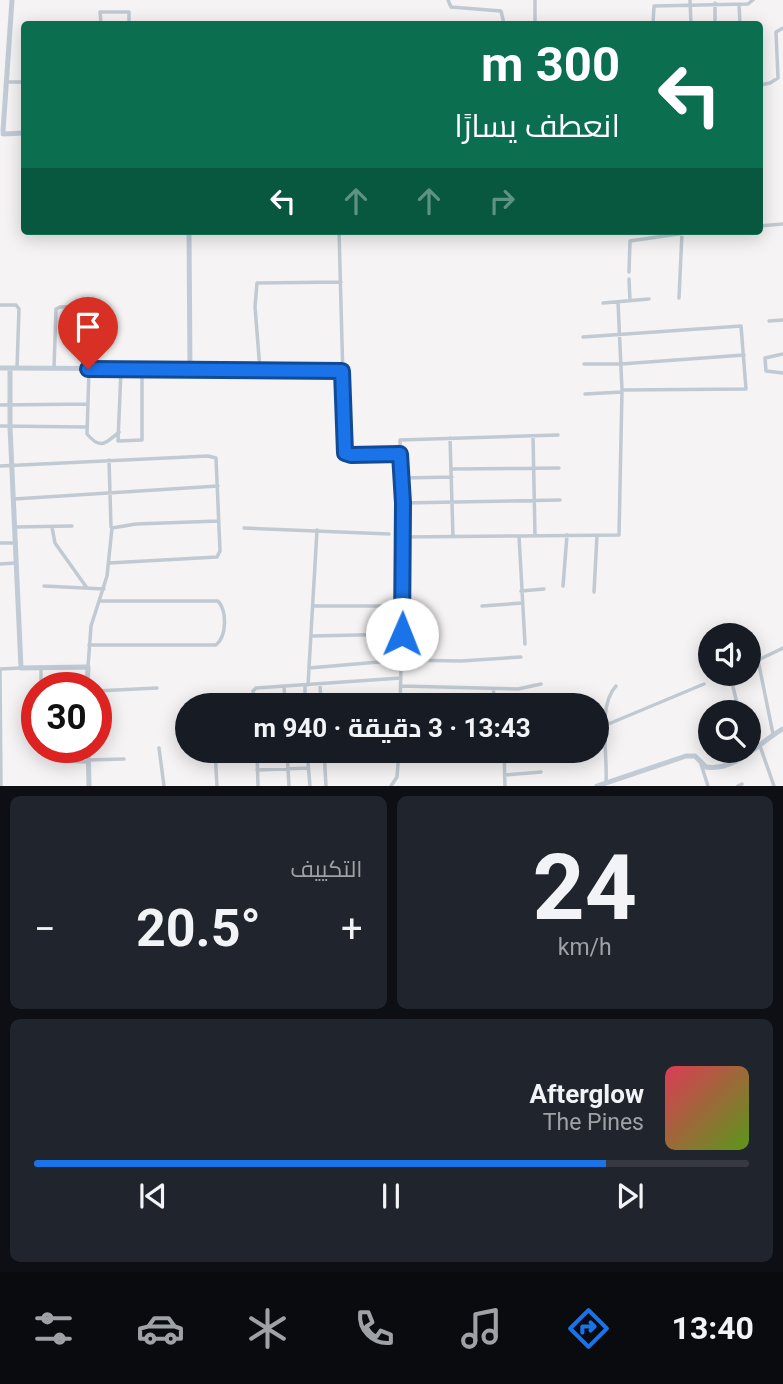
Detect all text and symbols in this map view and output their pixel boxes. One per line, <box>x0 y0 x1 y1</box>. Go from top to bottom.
text: 300 m <box>481 36 620 93</box>
icon: left <box>644 49 735 140</box>
text: انعطف يسارًا <box>454 107 620 145</box>
icon: left <box>264 182 302 220</box>
icon: ahead <box>337 182 375 220</box>
icon: ahead <box>410 182 448 220</box>
icon: right <box>483 182 521 220</box>
pin <box>58 297 118 369</box>
icon: arrive <box>69 308 107 346</box>
position arrow <box>365 597 439 671</box>
map controls <box>698 623 761 763</box>
button: sound <box>698 623 761 686</box>
speed limit sign: 30 <box>21 672 112 763</box>
button: search <box>698 700 761 763</box>
text: 13:43 · 3 دقيقة · 940 m <box>253 713 531 743</box>
text: 24 <box>533 835 637 941</box>
text: التكييف <box>290 856 363 883</box>
text: 20.5° <box>136 898 261 959</box>
text: − <box>34 907 56 951</box>
text: + <box>341 907 363 951</box>
text: km/h <box>558 934 612 961</box>
text: Afterglow <box>530 1079 644 1109</box>
text: The Pines <box>543 1109 644 1136</box>
icon: previous <box>134 1177 172 1215</box>
icon: pause <box>372 1177 410 1215</box>
icon: next <box>611 1177 649 1215</box>
icon: filters <box>29 1304 78 1353</box>
icon: car <box>136 1304 185 1353</box>
icon: climate <box>243 1304 292 1353</box>
icon: phone <box>350 1304 399 1353</box>
icon: music <box>457 1304 506 1353</box>
icon: directions <box>564 1304 613 1353</box>
text: 13:40 <box>672 1309 754 1347</box>

